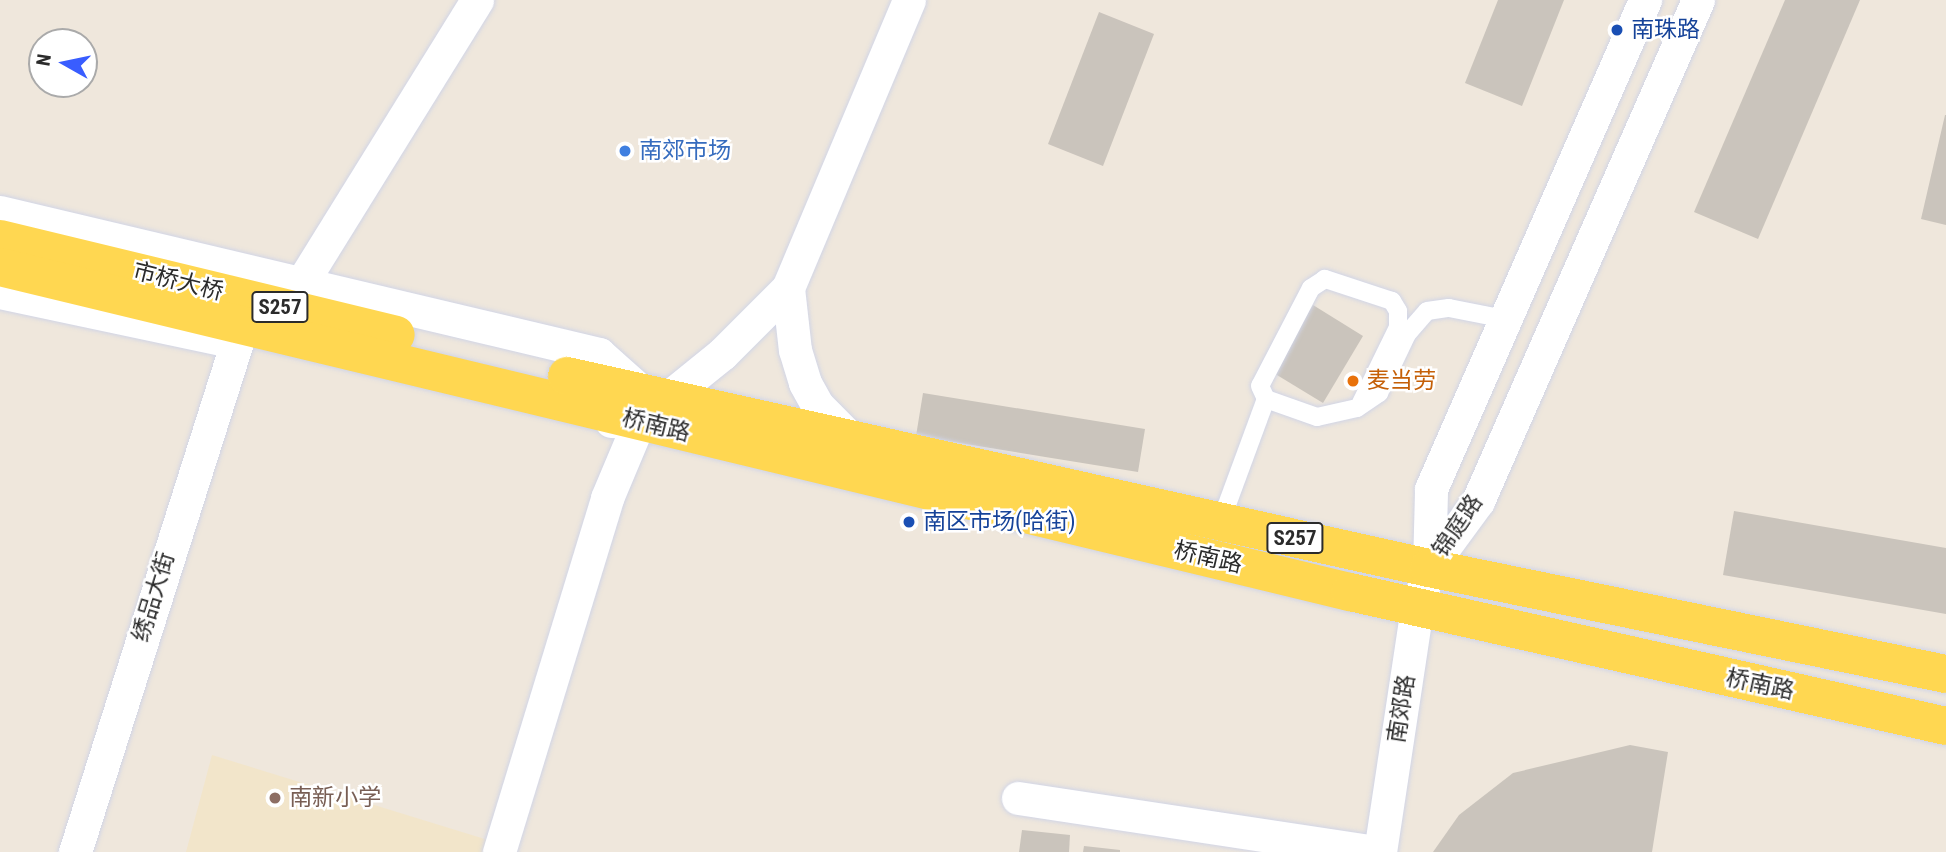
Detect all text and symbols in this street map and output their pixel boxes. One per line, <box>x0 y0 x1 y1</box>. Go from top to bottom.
place label: 南珠路 <box>1631 16 1700 44</box>
marker: 南珠路 <box>1609 22 1625 38</box>
north arrow <box>28 28 98 98</box>
text: N <box>31 52 56 68</box>
place label: 南郊市场 <box>639 137 731 165</box>
marker: 南郊市场 <box>617 143 633 159</box>
street label: 市桥大桥 <box>130 257 226 307</box>
road number: S257 <box>250 290 310 324</box>
place label: 麦当劳 <box>1367 367 1436 395</box>
marker: 麦当劳 <box>1345 373 1361 389</box>
street label: 桥南路 <box>619 404 693 448</box>
street label: 锦庭路 <box>1427 490 1489 562</box>
place label: 南区市场(哈街) <box>923 508 1076 536</box>
marker: 南区市场(哈街) <box>901 514 917 530</box>
road number: S257 <box>1265 520 1325 556</box>
street label: 桥南路 <box>1171 537 1245 579</box>
street label: 绣品大街 <box>127 549 181 645</box>
street label: 桥南路 <box>1723 664 1797 706</box>
street label: 南郊路 <box>1383 673 1421 745</box>
place label: 南新小学 <box>289 784 381 812</box>
marker: 南新小学 <box>267 790 283 806</box>

